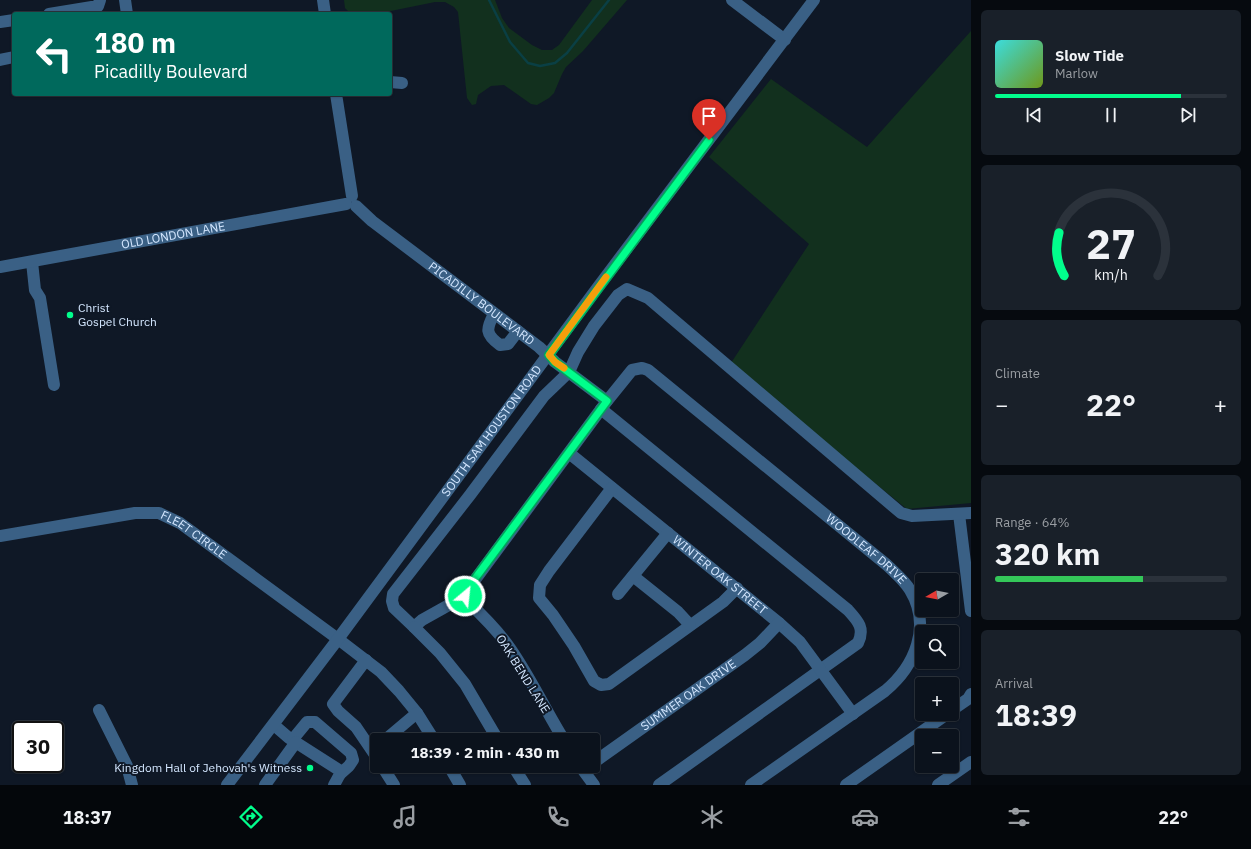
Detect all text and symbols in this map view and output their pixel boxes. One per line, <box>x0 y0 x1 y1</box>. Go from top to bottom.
text: 180 m <box>94 24 176 61</box>
icon: left <box>28 28 80 80</box>
text: Slow Tide <box>1055 46 1124 65</box>
text: Picadilly Boulevard <box>94 60 248 83</box>
text: Marlow <box>1055 65 1098 82</box>
pin <box>692 99 726 140</box>
icon: previous <box>1023 104 1045 126</box>
icon: pause <box>1100 104 1122 126</box>
icon: next <box>1177 104 1199 126</box>
icon: arrive <box>698 105 720 127</box>
text: 27 <box>1086 215 1136 269</box>
street label: OLD LONDON LANE <box>120 218 226 252</box>
street label: PICADILLY BOULEVARD <box>426 258 538 348</box>
text: km/h <box>1094 264 1128 283</box>
place label: Christ Gospel Church <box>78 300 157 329</box>
marker: Christ Gospel Church <box>65 310 75 320</box>
street label: SOUTH SAM HOUSTON ROAD <box>438 362 545 499</box>
text: Climate <box>995 365 1040 382</box>
text: 22° <box>1086 385 1136 424</box>
text: − <box>995 390 1008 419</box>
text: + <box>1214 390 1227 419</box>
street label: FLEET CIRCLE <box>158 507 230 562</box>
street label: WOODLEAF DRIVE <box>823 510 910 587</box>
text: Range · 64% <box>995 514 1069 531</box>
street label: WINTER OAK STREET <box>670 532 770 617</box>
text: 320 km <box>995 534 1100 573</box>
north arrow <box>915 573 959 617</box>
map controls <box>915 573 959 773</box>
position arrow <box>444 575 486 617</box>
button: search <box>915 625 959 669</box>
street label: OAK BEND LANE <box>493 632 554 716</box>
street label: SUMMER OAK DRIVE <box>637 656 739 734</box>
text: Arrival <box>995 675 1033 692</box>
button: + <box>915 677 959 721</box>
text: 18:39 <box>995 695 1077 734</box>
speed limit sign: 30 <box>12 721 64 773</box>
button: − <box>915 729 959 773</box>
text: 18:39 · 2 min · 430 m <box>411 743 559 762</box>
place label: Kingdom Hall of Jehovah's Witness <box>114 760 302 775</box>
marker: Kingdom Hall of Jehovah's Witness <box>305 763 315 773</box>
icon: directions <box>237 803 265 831</box>
icon: music <box>391 803 419 831</box>
icon: phone <box>544 803 572 831</box>
icon: climate <box>698 803 726 831</box>
icon: car <box>851 803 879 831</box>
icon: filters <box>1005 803 1033 831</box>
text: 18:37 <box>63 806 112 829</box>
text: 22° <box>1158 806 1188 829</box>

